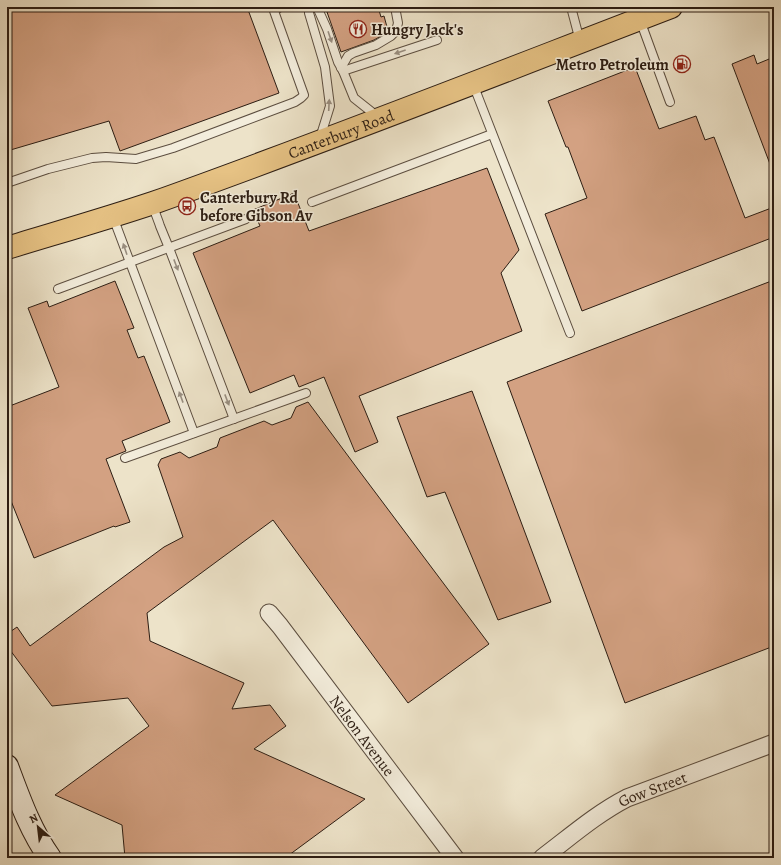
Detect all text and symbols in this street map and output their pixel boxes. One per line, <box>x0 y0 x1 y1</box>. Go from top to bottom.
restaurant icon: Hungry Jack's <box>348 19 368 39</box>
place label: Hungry Jack's <box>371 19 463 41</box>
one-way arrow <box>327 32 333 44</box>
one-way arrow <box>394 50 406 56</box>
place label: Metro Petroleum <box>556 54 670 76</box>
fuel station icon: Metro Petroleum <box>672 54 692 74</box>
one-way arrow <box>325 99 332 111</box>
street label: Canterbury Road <box>285 105 398 165</box>
place label: Canterbury Rd before Gibson Av <box>199 187 313 227</box>
bus stop icon: Canterbury Rd before Gibson Av <box>177 196 197 216</box>
one-way arrow <box>122 242 128 254</box>
one-way arrow <box>173 260 179 272</box>
one-way arrow <box>177 390 183 402</box>
one-way arrow <box>225 394 231 406</box>
street label: Nelson Avenue <box>324 691 399 781</box>
street label: Gow Street <box>614 767 690 813</box>
north arrow <box>18 807 58 847</box>
text: N <box>26 810 41 827</box>

